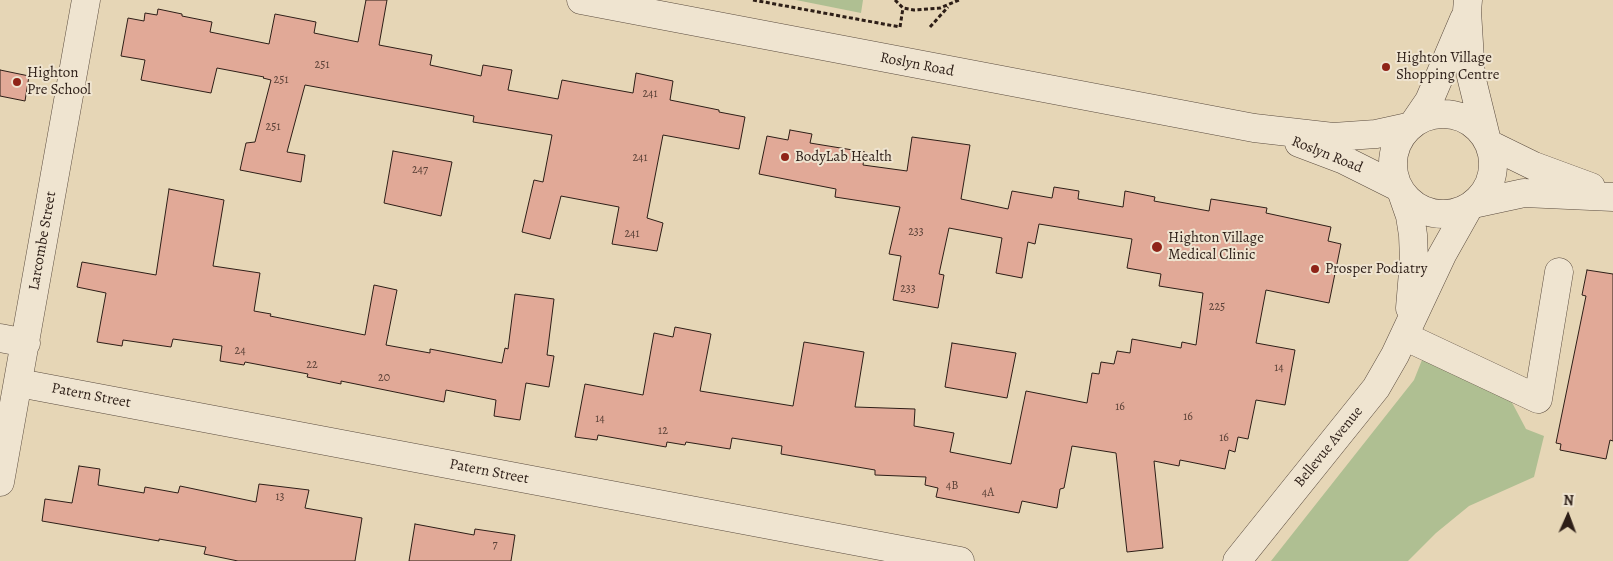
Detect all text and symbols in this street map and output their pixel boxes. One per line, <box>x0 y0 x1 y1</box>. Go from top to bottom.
street label: Roslyn Road <box>878 49 956 81</box>
place label: Highton Village Shopping Centre <box>1396 49 1499 84</box>
house number: 251 <box>315 58 329 72</box>
marker: Highton Village Shopping Centre <box>1380 61 1392 73</box>
place label: Highton Pre School <box>27 64 91 99</box>
house number: 251 <box>274 73 288 87</box>
marker: Highton Pre School <box>11 76 23 88</box>
house number: 241 <box>642 87 658 101</box>
house number: 251 <box>266 120 280 134</box>
street label: Roslyn Road <box>1289 133 1365 177</box>
place label: BodyLab Health <box>795 148 892 166</box>
house number: 241 <box>632 151 648 165</box>
marker: BodyLab Health <box>779 151 791 163</box>
house number: 247 <box>412 163 428 177</box>
street label: Larcombe Street <box>25 190 61 292</box>
house number: 233 <box>908 225 924 239</box>
house number: 241 <box>624 227 640 241</box>
place label: Highton Village Medical Clinic <box>1168 229 1264 264</box>
marker: Highton Village Medical Clinic <box>1150 240 1164 254</box>
place label: Prosper Podiatry <box>1325 260 1428 278</box>
marker: Prosper Podiatry <box>1309 263 1321 275</box>
house number: 233 <box>900 282 916 296</box>
house number: 225 <box>1209 300 1225 314</box>
house number: 24 <box>234 344 246 358</box>
house number: 22 <box>306 358 318 372</box>
house number: 14 <box>1274 361 1284 375</box>
house number: 20 <box>378 371 390 385</box>
street label: Patern Street <box>50 379 132 413</box>
house number: 16 <box>1115 400 1125 414</box>
street label: Bellevue Avenue <box>1291 403 1367 491</box>
house number: 16 <box>1183 410 1193 424</box>
house number: 14 <box>595 412 605 426</box>
house number: 12 <box>658 424 668 438</box>
house number: 16 <box>1219 431 1229 445</box>
street label: Patern Street <box>448 455 530 489</box>
house number: 4B <box>946 479 958 493</box>
house number: 4A <box>982 486 994 500</box>
house number: 13 <box>275 490 285 504</box>
north arrow <box>1543 491 1593 541</box>
text: N <box>1563 491 1574 510</box>
house number: 7 <box>492 538 498 552</box>

